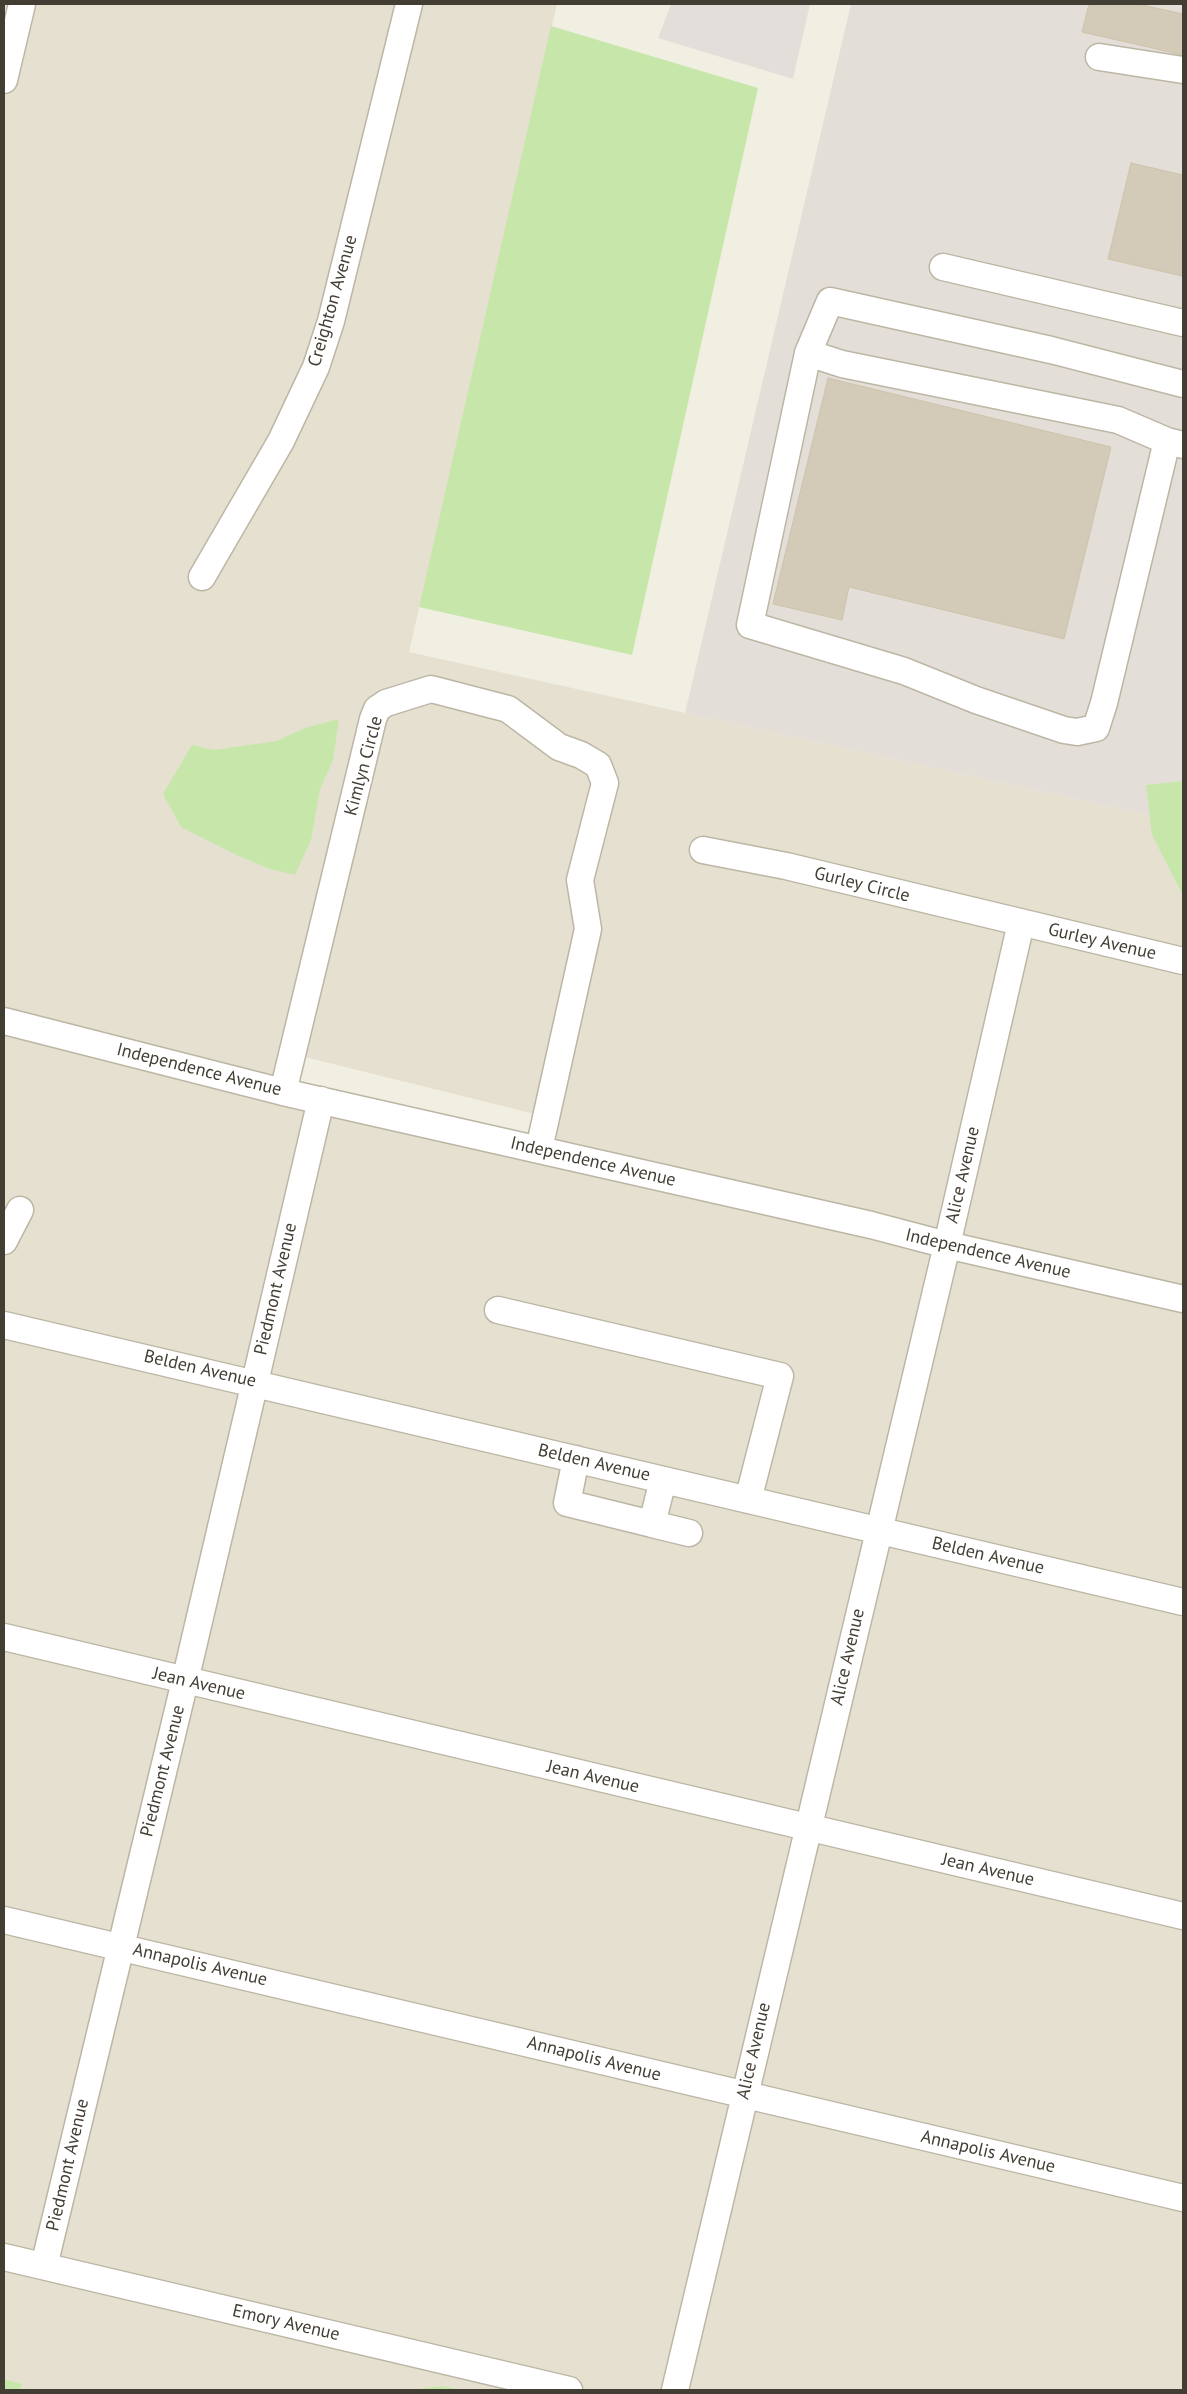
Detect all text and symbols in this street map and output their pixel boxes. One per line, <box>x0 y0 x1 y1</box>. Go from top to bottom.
street label: Creighton Avenue <box>304 233 362 369</box>
street label: Kimlyn Circle <box>340 714 388 818</box>
street label: Gurley Circle <box>812 863 912 907</box>
street label: Gurley Avenue <box>1046 919 1158 965</box>
street label: Independence Avenue <box>114 1039 284 1101</box>
street label: Alice Avenue <box>941 1125 985 1225</box>
street label: Independence Avenue <box>508 1132 678 1192</box>
street label: Piedmont Avenue <box>250 1221 302 1357</box>
street label: Independence Avenue <box>903 1224 1073 1284</box>
street label: Belden Avenue <box>142 1346 258 1392</box>
street label: Belden Avenue <box>536 1440 652 1486</box>
street label: Belden Avenue <box>930 1533 1046 1579</box>
street label: Alice Avenue <box>826 1607 870 1707</box>
street label: Jean Avenue <box>151 1663 247 1705</box>
street label: Piedmont Avenue <box>136 1703 190 1839</box>
street label: Jean Avenue <box>545 1756 641 1798</box>
street label: Jean Avenue <box>940 1849 1036 1891</box>
street label: Annapolis Avenue <box>131 1939 269 1991</box>
street label: Alice Avenue <box>732 2001 776 2101</box>
street label: Annapolis Avenue <box>525 2032 663 2086</box>
street label: Piedmont Avenue <box>42 2097 94 2233</box>
street label: Annapolis Avenue <box>919 2126 1057 2178</box>
street label: Emory Avenue <box>230 2300 342 2346</box>

